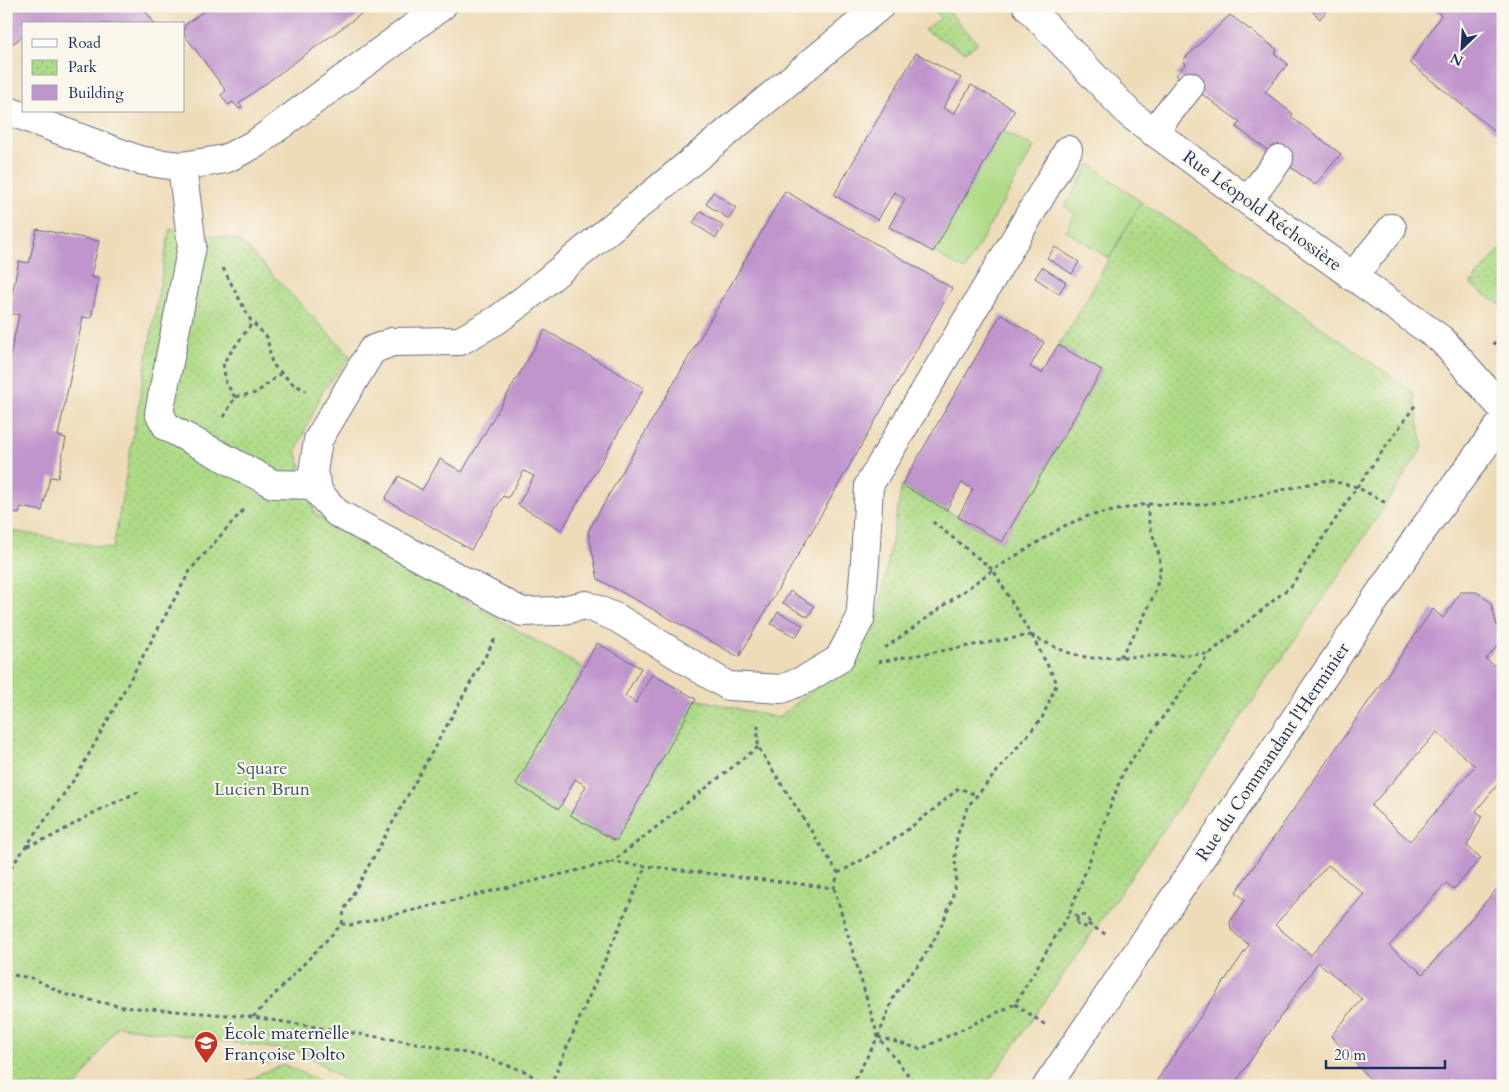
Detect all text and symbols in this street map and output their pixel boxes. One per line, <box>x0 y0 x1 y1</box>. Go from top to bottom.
legend <box>22 22 185 112</box>
north arrow <box>1436 22 1486 72</box>
text: Road <box>68 33 101 53</box>
text: N <box>1447 48 1466 71</box>
text: Park <box>68 57 97 77</box>
text: Building <box>68 83 124 103</box>
street label: Rue Léopold Réchossière <box>1177 145 1347 277</box>
street label: Rue du Commandant l'Herminier <box>1190 638 1356 866</box>
park label: Square Lucien Brun <box>214 756 311 802</box>
place label: École maternelle Françoise Dolto <box>224 1021 350 1067</box>
school or university icon: École maternelle Françoise Dolto <box>193 1030 219 1064</box>
scale bar <box>1326 1037 1445 1069</box>
text: 20 m <box>1334 1045 1366 1065</box>

